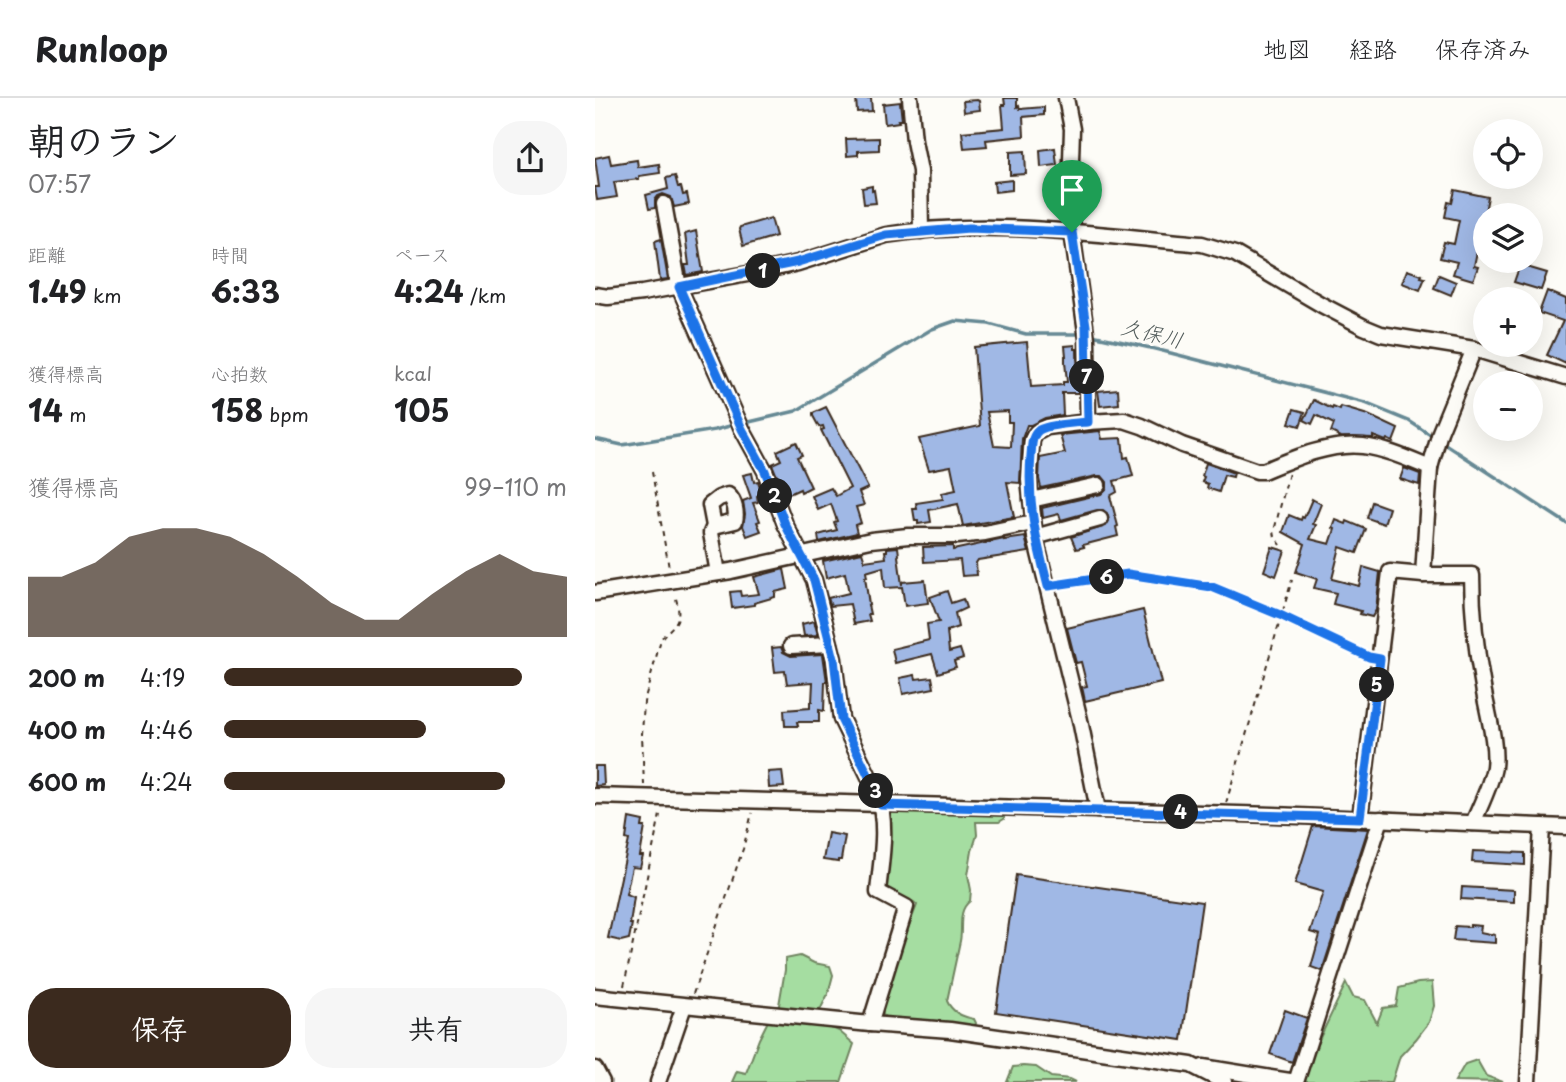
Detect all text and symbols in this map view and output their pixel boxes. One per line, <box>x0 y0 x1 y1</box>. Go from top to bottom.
text: Runloop <box>35 23 168 73</box>
text: 地図 <box>1263 30 1311 66</box>
text: 経路 <box>1349 30 1397 66</box>
text: 保存済み <box>1435 30 1531 66</box>
text: 朝のラン <box>28 111 180 168</box>
map controls <box>1473 119 1543 441</box>
button: locate <box>1473 119 1543 189</box>
button: share <box>493 121 567 195</box>
pin <box>1042 160 1102 232</box>
text: 07:57 <box>28 166 91 201</box>
icon: arrive <box>1053 171 1091 209</box>
button: layers <box>1473 203 1543 273</box>
text: 距離 <box>28 240 66 268</box>
text: 時間 <box>211 240 249 268</box>
text: ペース <box>394 240 450 268</box>
pin: 1 <box>745 254 781 288</box>
text: 1 <box>758 256 767 284</box>
text: 1.49 <box>28 268 87 313</box>
text: 6:33 <box>211 268 280 313</box>
text: 4:24 <box>394 268 464 313</box>
text: km <box>87 281 121 309</box>
text: /km <box>464 281 506 309</box>
button: + <box>1473 287 1543 357</box>
water label: 久保川 <box>1118 309 1187 355</box>
text: 獲得標高 <box>28 359 104 387</box>
text: 心拍数 <box>211 359 268 387</box>
text: kcal <box>394 359 432 387</box>
pin: 7 <box>1070 360 1105 394</box>
text: 7 <box>1081 362 1092 390</box>
button: − <box>1473 371 1543 441</box>
text: 14 <box>28 387 63 432</box>
text: 158 <box>211 387 263 432</box>
text: 105 <box>394 387 450 432</box>
text: m <box>63 400 86 428</box>
text: bpm <box>263 400 309 428</box>
text: 獲得標高 <box>28 469 120 504</box>
text: 99–110 m <box>464 469 567 504</box>
pin: 2 <box>757 478 793 514</box>
text: 2 <box>768 481 781 509</box>
pin: 6 <box>1089 560 1125 594</box>
text: 6 <box>1100 562 1113 590</box>
text: 200 m <box>28 660 105 695</box>
text: 4:19 <box>140 660 186 695</box>
pin: 5 <box>1359 668 1395 702</box>
text: 5 <box>1370 670 1383 698</box>
text: 400 m <box>28 712 106 747</box>
text: 4:46 <box>140 712 193 747</box>
text: 600 m <box>28 764 106 799</box>
text: 4:24 <box>140 764 193 799</box>
pin: 3 <box>859 774 893 808</box>
text: 3 <box>869 776 882 804</box>
pin: 4 <box>1163 794 1199 830</box>
text: 4 <box>1174 797 1187 825</box>
button: 保存 <box>28 988 291 1068</box>
button: 共有 <box>305 988 567 1068</box>

